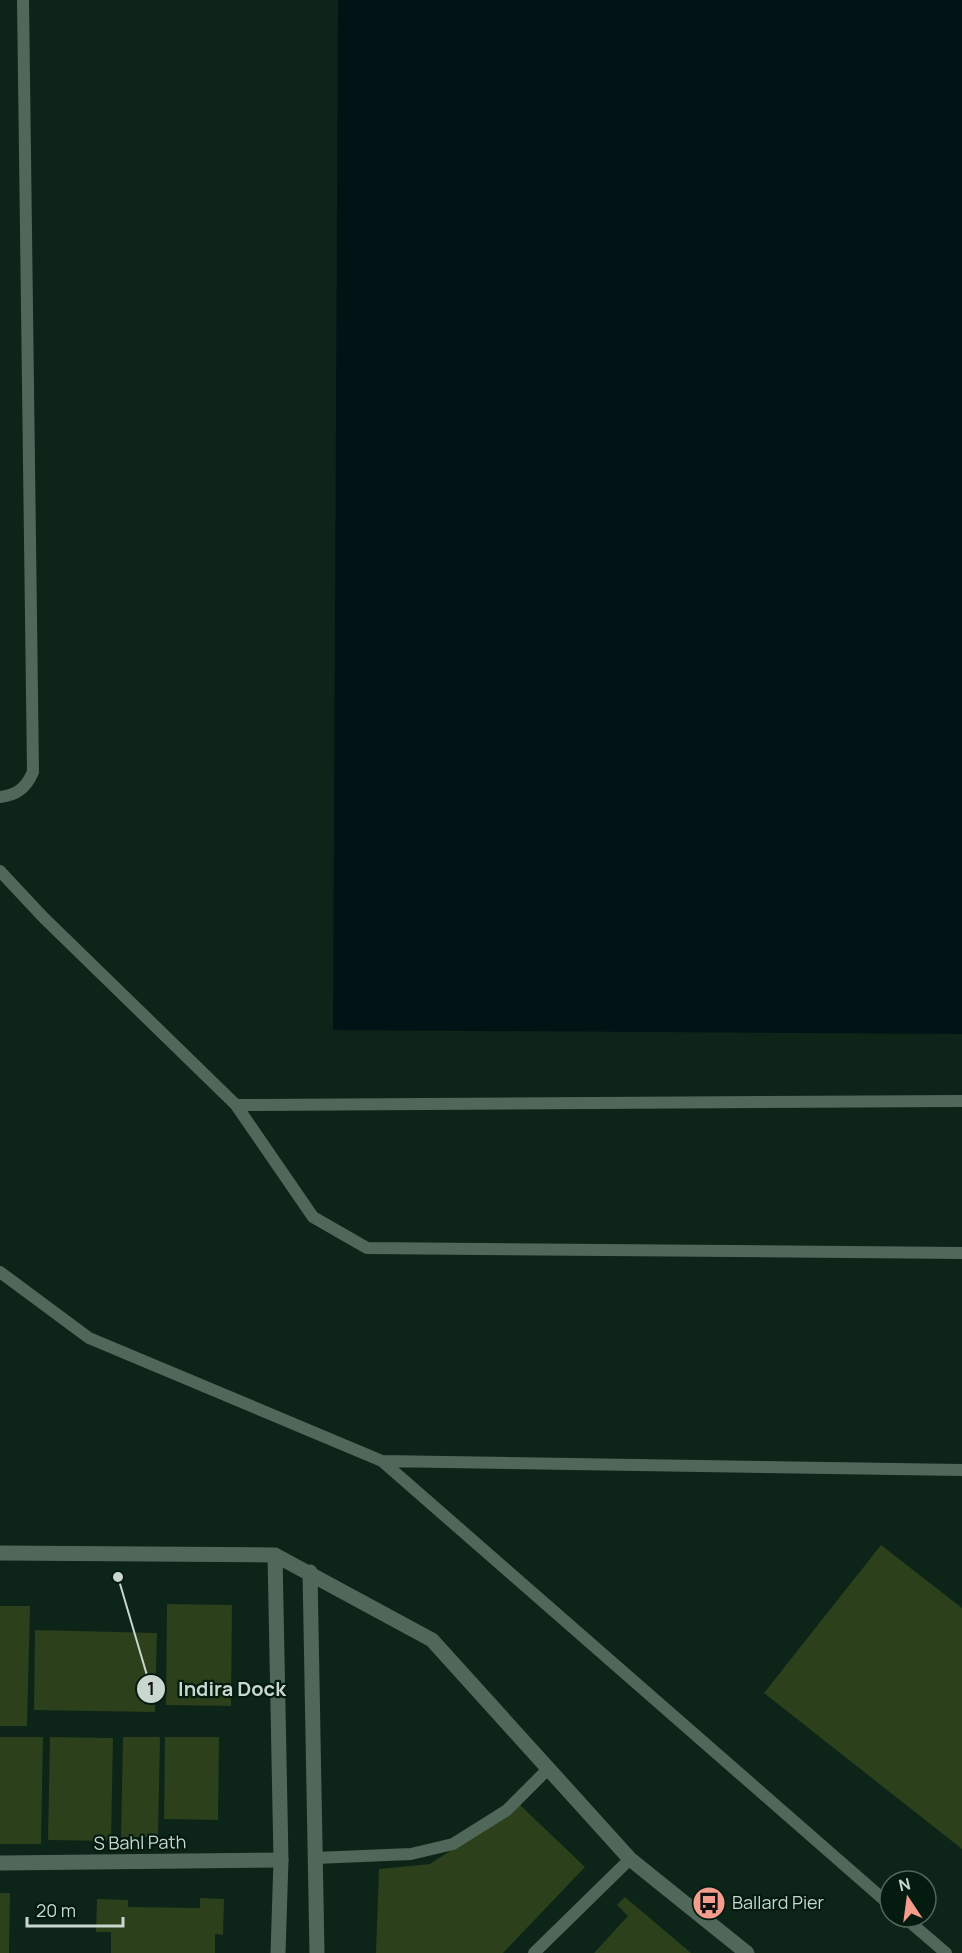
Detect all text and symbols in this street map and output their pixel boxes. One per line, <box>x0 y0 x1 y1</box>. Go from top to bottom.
callout: Indira Dock <box>136 1670 297 1708</box>
text: Indira Dock <box>178 1675 287 1702</box>
text: 1 <box>147 1676 155 1700</box>
street label: S Bahl Path <box>93 1829 186 1855</box>
north arrow <box>878 1869 938 1929</box>
text: N <box>897 1872 913 1896</box>
bus stop icon: Ballard Pier <box>691 1885 727 1921</box>
scale bar <box>27 1890 123 1928</box>
place label: Ballard Pier <box>732 1890 825 1914</box>
text: 20 m <box>36 1898 76 1922</box>

